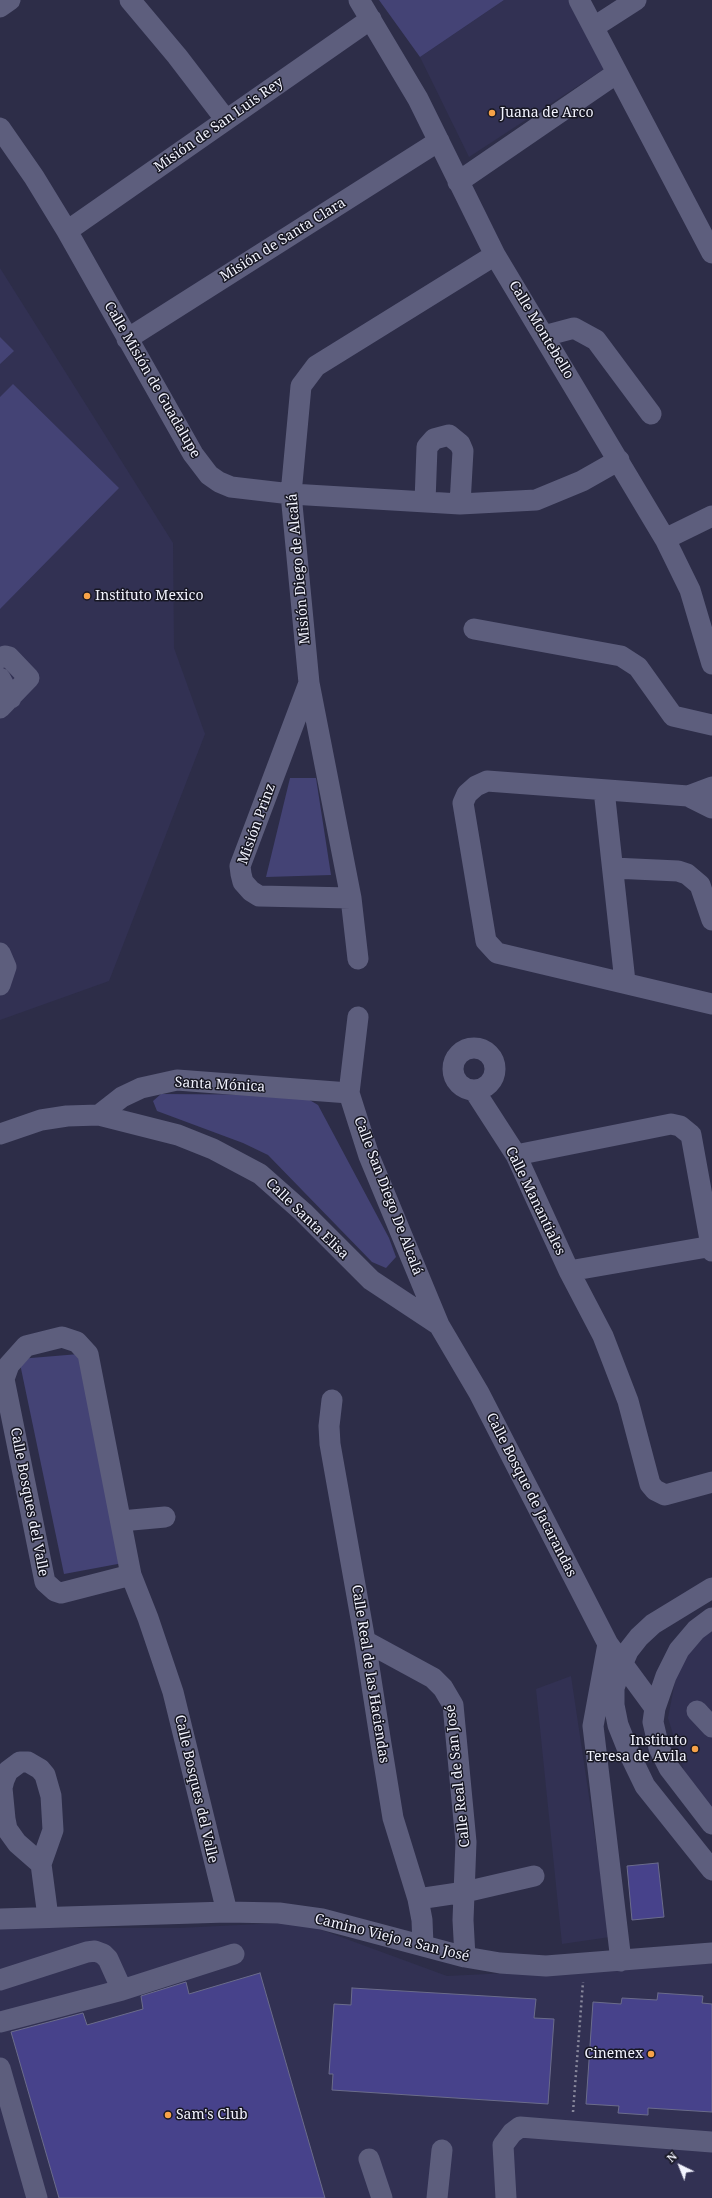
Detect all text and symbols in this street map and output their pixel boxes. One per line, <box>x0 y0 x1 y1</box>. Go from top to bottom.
street label: Misión de San Luis Rey <box>151 74 287 176</box>
place label: Juana de Arco <box>500 105 593 121</box>
marker: Juana de Arco <box>487 108 497 118</box>
street label: Misión de Santa Clara <box>217 194 349 286</box>
street label: Calle Montebello <box>505 278 577 382</box>
street label: Calle Misión de Guadalupe <box>100 299 204 461</box>
street label: Misión Diego de Alcalá <box>284 493 314 645</box>
place label: Instituto Mexico <box>95 588 204 604</box>
marker: Instituto Mexico <box>82 591 92 601</box>
street label: Misión Prinz <box>235 781 279 867</box>
street label: Santa Mónica <box>174 1074 266 1096</box>
street label: Calle San Diego De Alcalá <box>350 1114 426 1278</box>
street label: Calle Manantiales <box>501 1144 569 1258</box>
street label: Calle Santa Elisa <box>262 1175 352 1263</box>
street label: Calle Bosque de Jacarandas <box>482 1410 580 1580</box>
street label: Calle Bosques del Valle <box>6 1426 52 1578</box>
street label: Calle Real de las Haciendas <box>348 1584 392 1764</box>
street label: Calle Real de San José <box>442 1704 474 1848</box>
street label: Calle Bosques del Valle <box>171 1713 221 1865</box>
place label: Instituto Teresa de Avila <box>586 1733 687 1766</box>
marker: Instituto Teresa de Avila <box>690 1744 700 1754</box>
street label: Camino Viejo a San José <box>313 1911 471 1965</box>
place label: Cinemex <box>585 2046 643 2062</box>
marker: Cinemex <box>646 2049 656 2059</box>
place label: Sam's Club <box>176 2107 248 2123</box>
marker: Sam's Club <box>163 2110 173 2120</box>
north arrow <box>660 2146 700 2186</box>
text: N <box>663 2148 680 2165</box>

